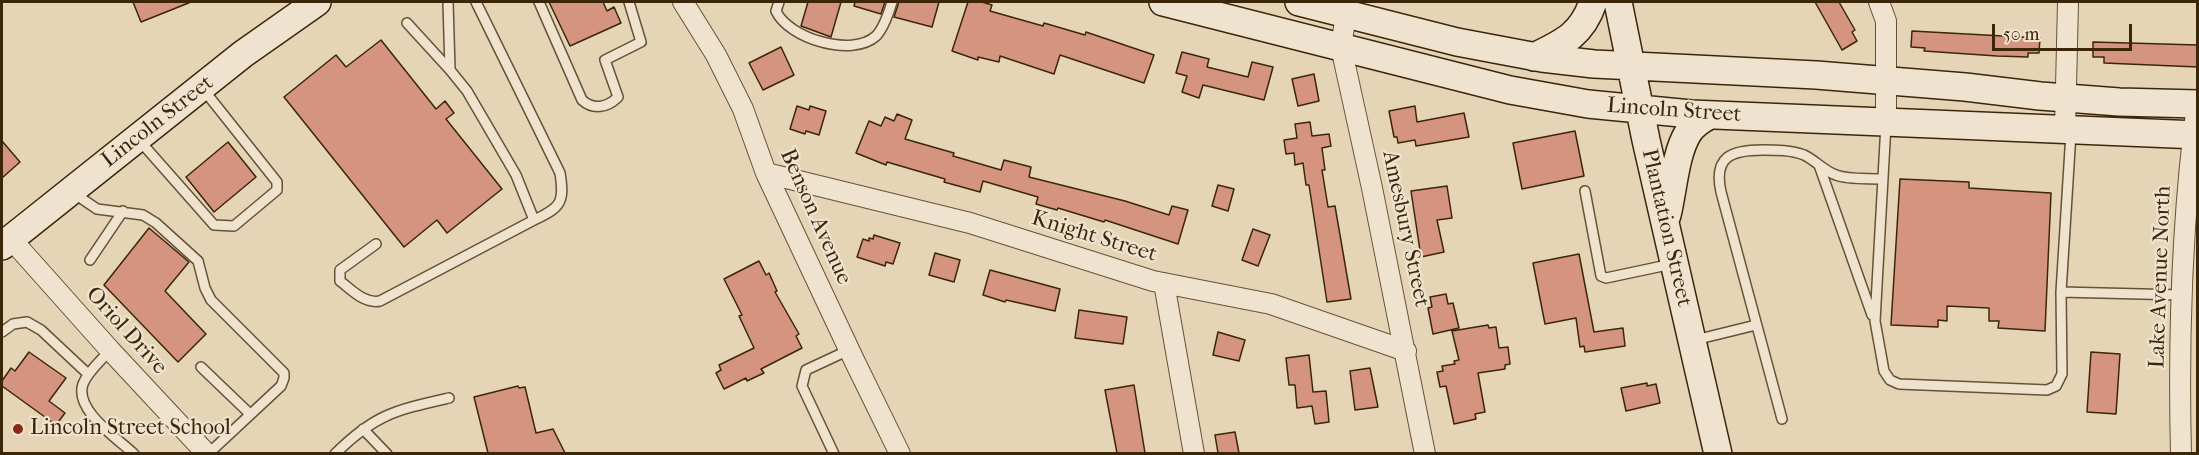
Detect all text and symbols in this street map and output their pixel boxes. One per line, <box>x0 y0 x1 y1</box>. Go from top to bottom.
scale bar <box>1995 12 2134 50</box>
text: 50 m <box>2003 24 2039 45</box>
street label: Lincoln Street <box>97 70 219 174</box>
street label: Lincoln Street <box>1606 93 1742 129</box>
street label: Benson Avenue <box>773 145 857 289</box>
street label: Plantation Street <box>1635 147 1697 309</box>
street label: Amesbury Street <box>1376 148 1434 310</box>
street label: Lake Avenue North <box>2145 185 2177 369</box>
street label: Knight Street <box>1028 205 1160 269</box>
street label: Oriol Drive <box>80 282 172 380</box>
place label: Lincoln Street School <box>30 416 231 442</box>
marker: Lincoln Street School <box>11 422 25 436</box>

